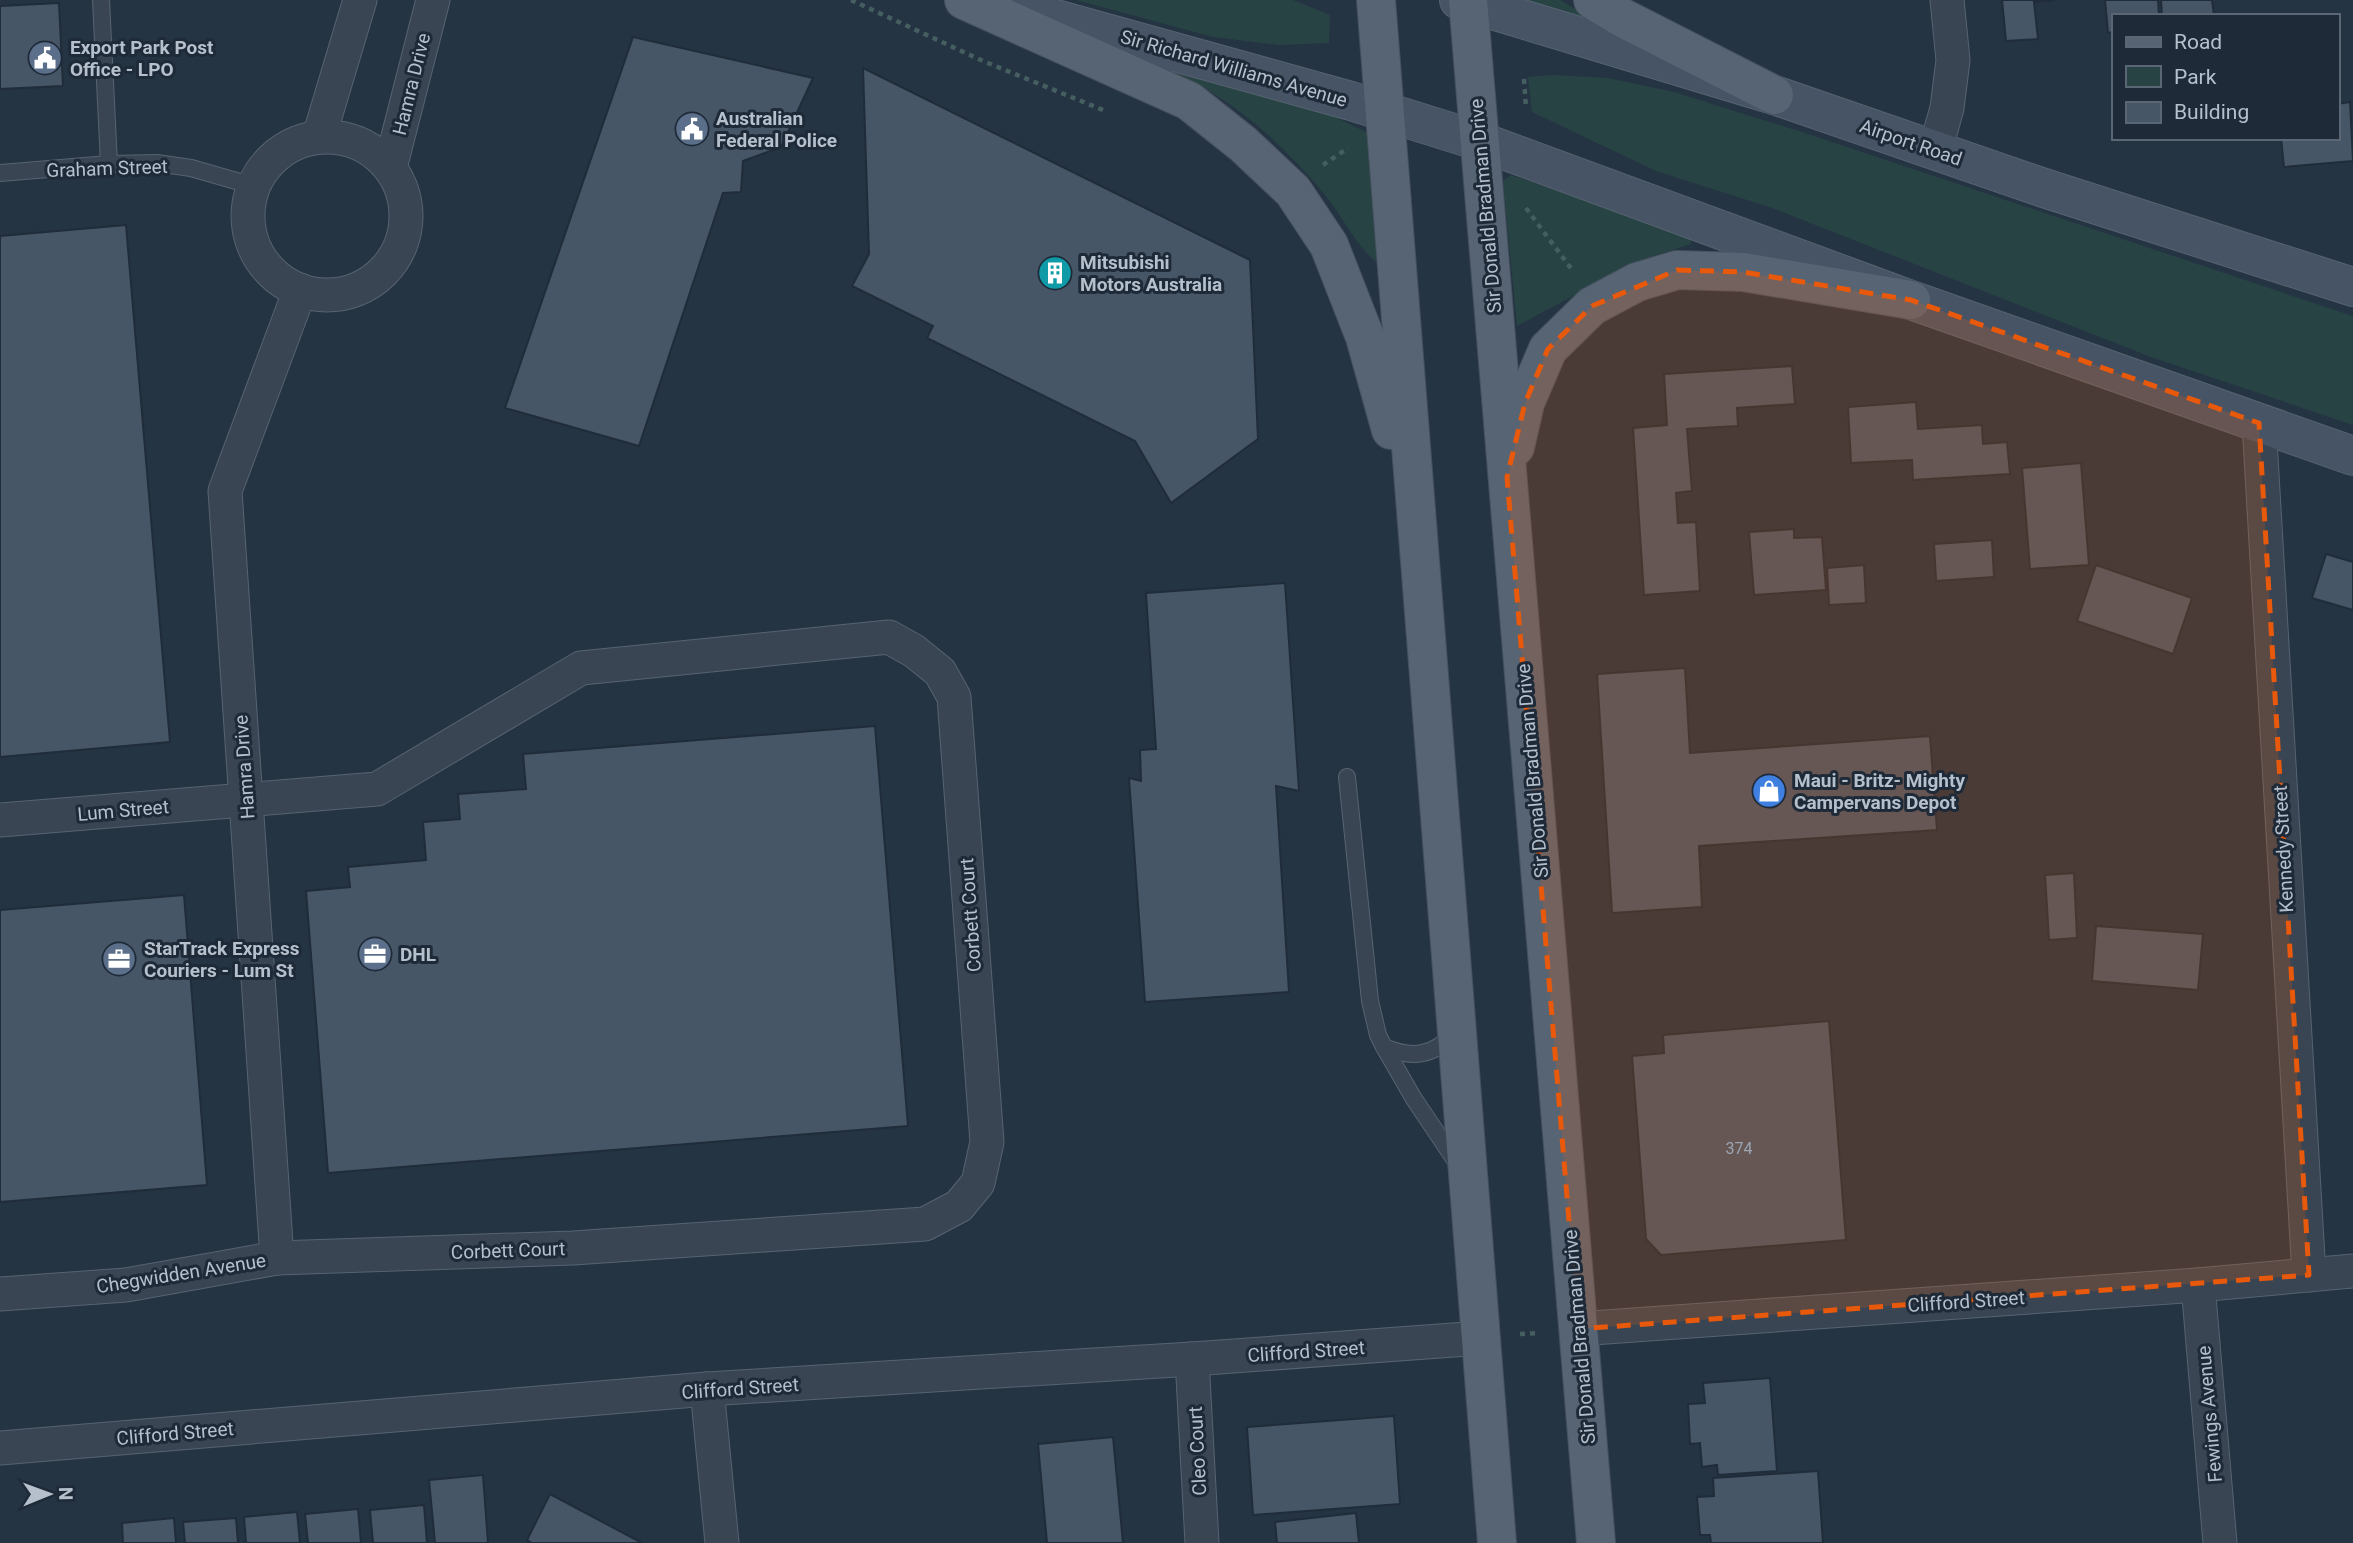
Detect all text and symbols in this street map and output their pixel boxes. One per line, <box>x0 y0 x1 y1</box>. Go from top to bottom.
legend <box>2112 14 2339 140</box>
street label: Sir Richard Williams Avenue <box>1118 25 1350 112</box>
text: Road <box>2174 30 2222 54</box>
street label: Hamra Drive <box>388 31 435 138</box>
place label: Export Park Post Office - LPO <box>70 36 214 81</box>
public building icon: Export Park Post Office - LPO <box>26 39 64 77</box>
text: Park <box>2174 65 2217 89</box>
street label: Sir Donald Bradman Drive <box>1465 98 1506 314</box>
text: Building <box>2174 100 2249 124</box>
place label: Australian Federal Police <box>716 107 837 152</box>
public building icon: Australian Federal Police <box>673 110 711 148</box>
street label: Airport Road <box>1857 114 1965 171</box>
street label: Graham Street <box>46 155 168 182</box>
place label: Mitsubishi Motors Australia <box>1080 251 1222 296</box>
building icon: Mitsubishi Motors Australia <box>1036 254 1074 292</box>
street label: Sir Donald Bradman Drive <box>1512 663 1553 879</box>
street label: Hamra Drive <box>229 714 260 820</box>
place label: Maui - Britz- Mighty Campervans Depot <box>1794 769 1965 814</box>
shop icon: Maui - Britz- Mighty Campervans Depot <box>1750 772 1788 810</box>
street label: Kennedy Street <box>2269 785 2298 913</box>
street label: Lum Street <box>76 795 170 826</box>
street label: Corbett Court <box>955 857 986 973</box>
office icon: DHL <box>356 935 394 973</box>
place label: StarTrack Express Couriers - Lum St <box>144 937 300 982</box>
office icon: StarTrack Express Couriers - Lum St <box>100 940 138 978</box>
place label: DHL <box>400 943 436 966</box>
house number: 374 <box>1726 1139 1752 1158</box>
street label: Sir Donald Bradman Drive <box>1559 1229 1600 1445</box>
street label: Corbett Court <box>450 1237 566 1264</box>
street label: Chegwidden Avenue <box>95 1249 267 1298</box>
street label: Clifford Street <box>1907 1286 2025 1317</box>
street label: Clifford Street <box>1247 1336 1365 1367</box>
street label: Fewings Avenue <box>2192 1345 2227 1483</box>
street label: Clifford Street <box>681 1373 799 1404</box>
street label: Cleo Court <box>1184 1406 1211 1496</box>
street label: Clifford Street <box>116 1417 235 1450</box>
north arrow <box>14 1459 84 1529</box>
text: N <box>54 1487 77 1501</box>

